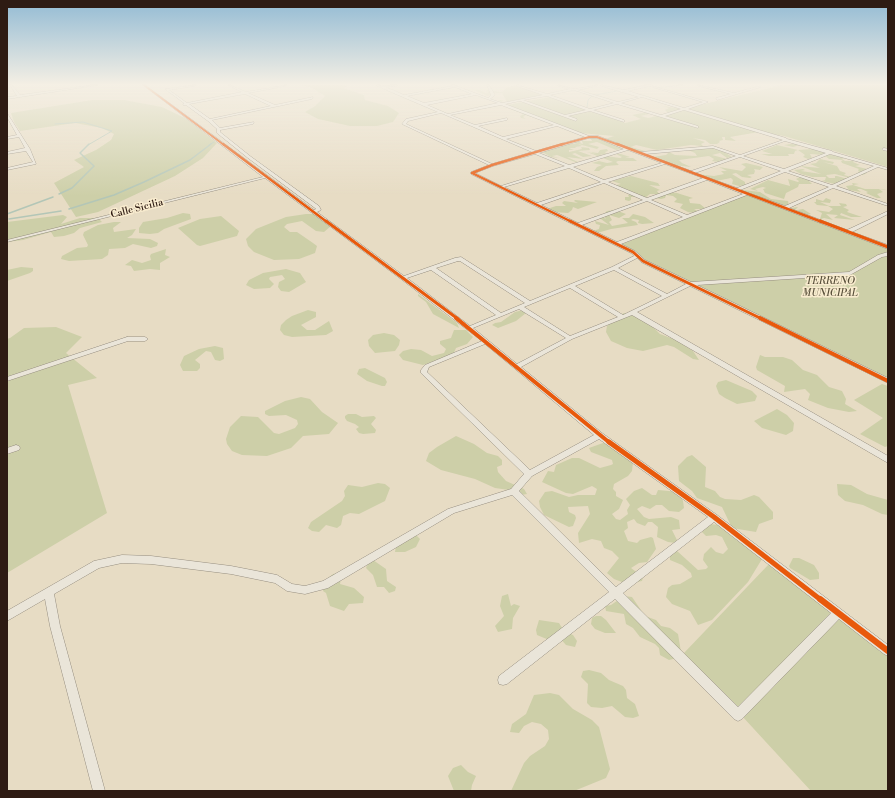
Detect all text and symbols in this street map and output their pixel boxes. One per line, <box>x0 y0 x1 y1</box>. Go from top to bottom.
street label: Calle Sicilia <box>110 197 164 221</box>
park label: TERRENO MUNICIPAL <box>802 276 858 300</box>

